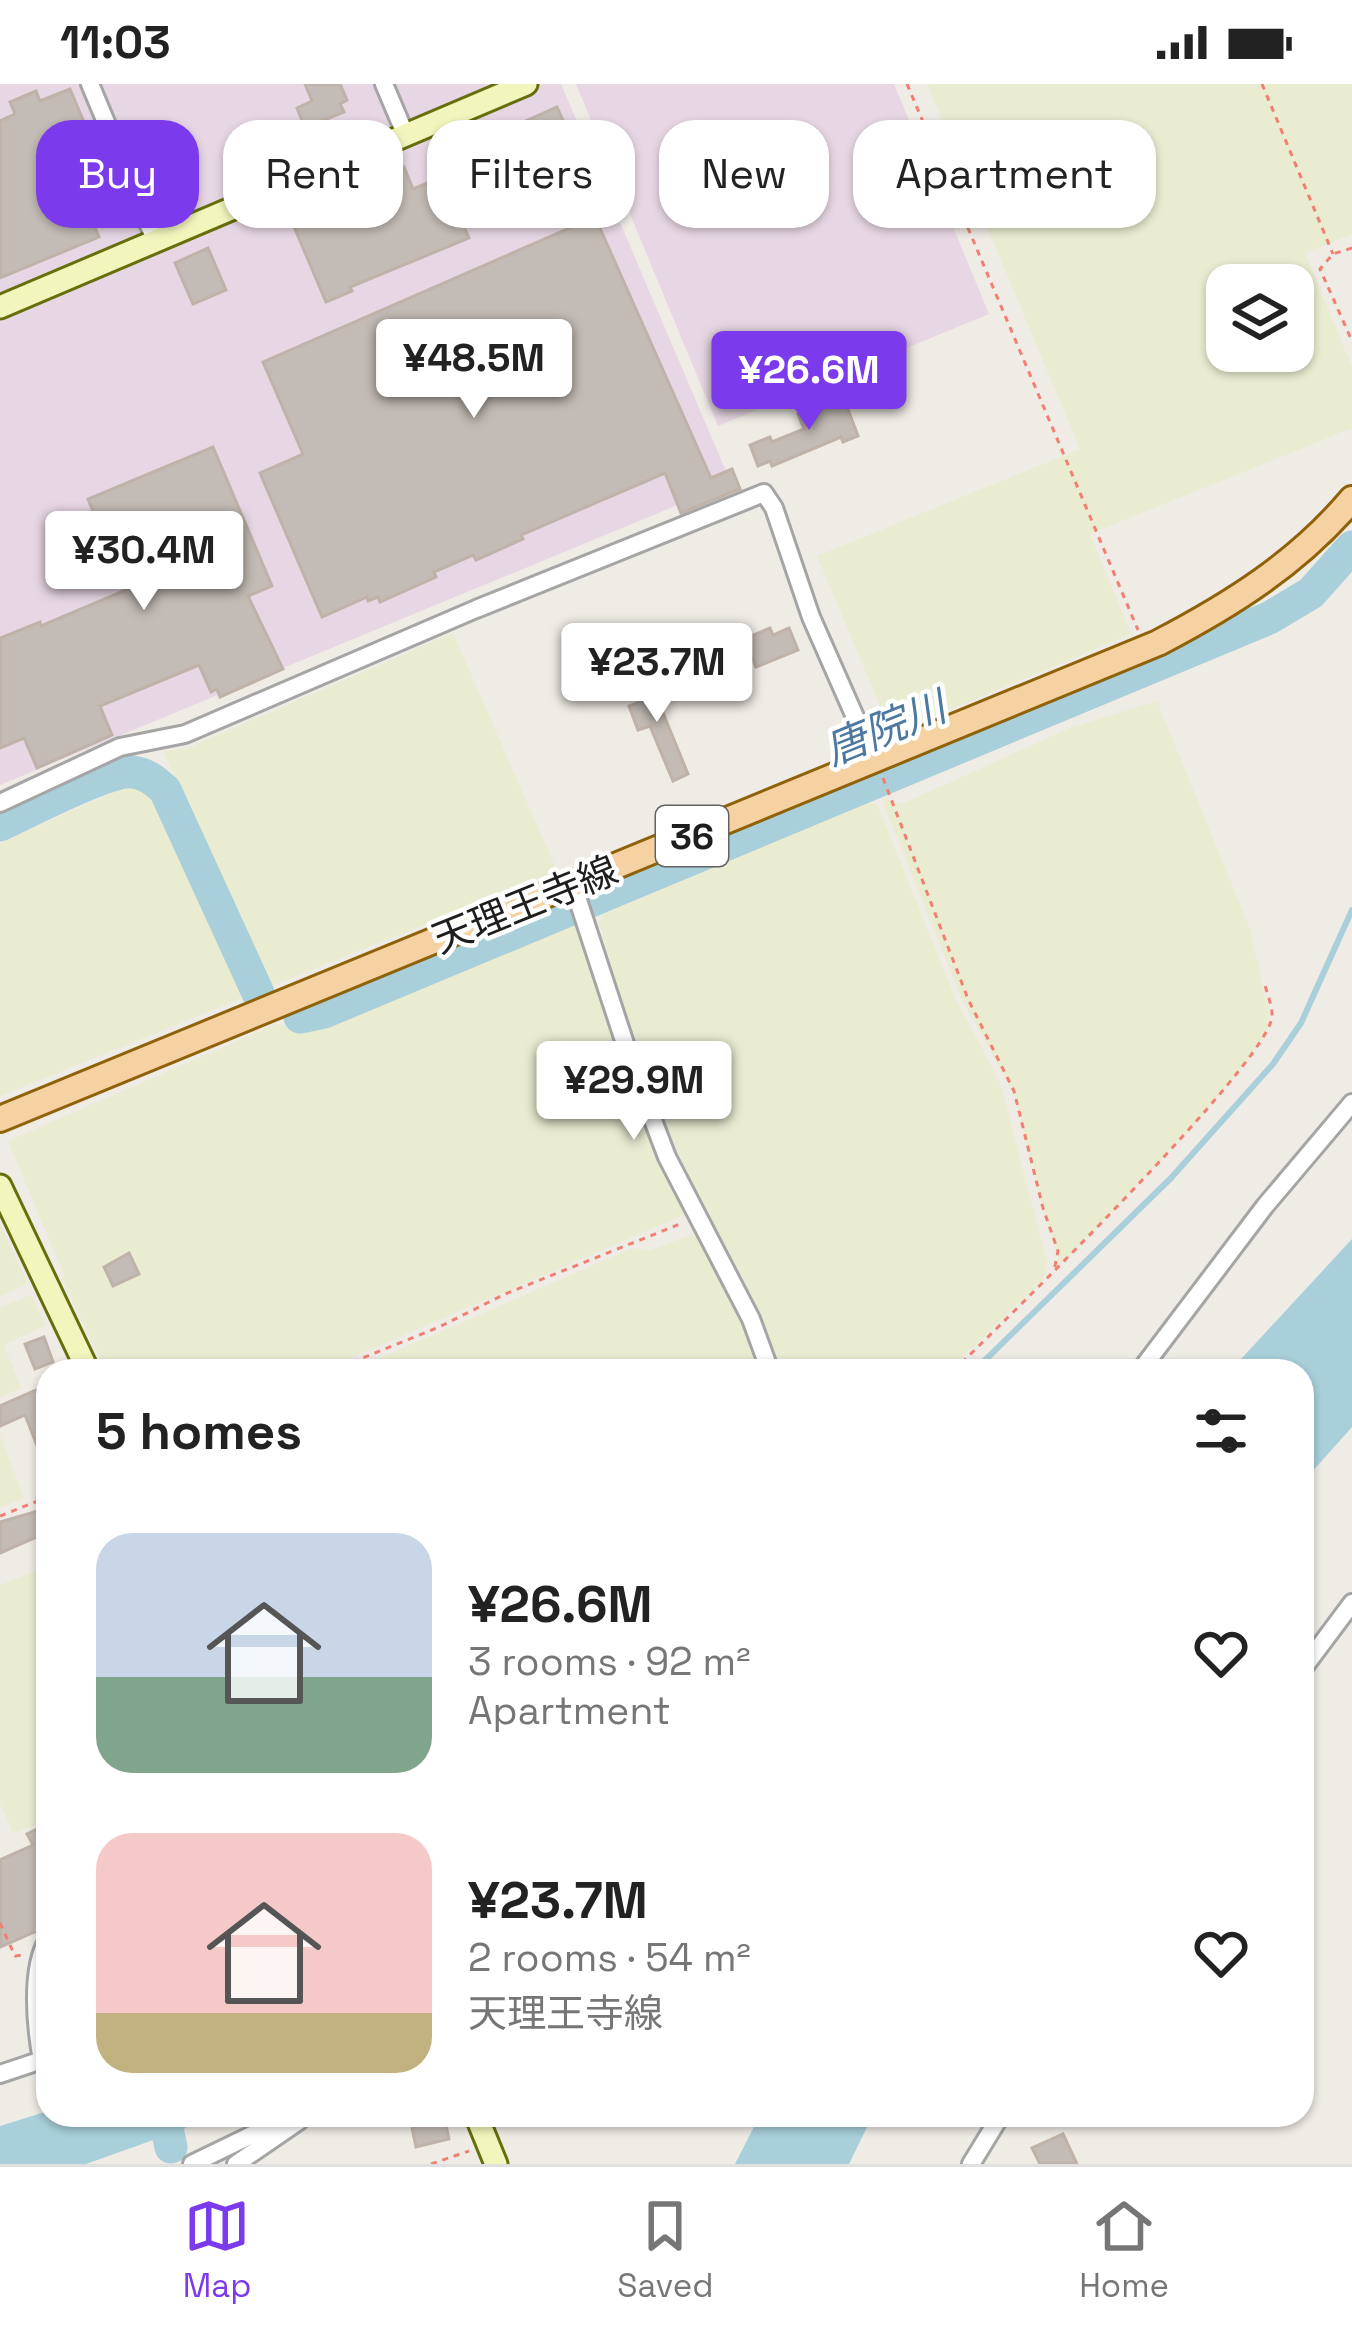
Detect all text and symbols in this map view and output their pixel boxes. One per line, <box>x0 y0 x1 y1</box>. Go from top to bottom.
text: 11:03 <box>60 14 171 71</box>
chip: Buy <box>36 120 199 228</box>
chip: Rent <box>223 120 403 228</box>
chip: Filters <box>427 120 635 228</box>
chip: New <box>659 120 829 228</box>
chip: Apartment <box>853 120 1156 228</box>
map controls <box>1206 264 1314 372</box>
button: layers <box>1206 264 1314 372</box>
pin: ¥48.5M <box>376 319 572 421</box>
pin: ¥26.6M <box>711 331 907 433</box>
text: ¥48.5M <box>403 333 545 382</box>
text: ¥26.6M <box>738 345 880 394</box>
pin: ¥30.4M <box>46 511 242 613</box>
text: ¥30.4M <box>72 525 216 574</box>
pin: ¥23.7M <box>559 623 755 725</box>
text: ¥23.7M <box>588 637 726 686</box>
water label: 唐院川 <box>817 679 957 777</box>
road number: 36 <box>656 806 728 866</box>
street label: 天理王寺線 <box>426 845 625 964</box>
pin: ¥29.9M <box>536 1041 732 1143</box>
text: ¥29.9M <box>564 1055 704 1104</box>
icon: filters <box>1188 1398 1254 1464</box>
text: 5 homes <box>96 1399 302 1464</box>
text: ¥26.6M <box>468 1572 653 1637</box>
icon: home <box>192 1581 336 1725</box>
icon: heart <box>1188 1620 1254 1686</box>
text: 3 rooms · 92 m² <box>468 1637 750 1686</box>
text: Apartment <box>468 1686 671 1735</box>
text: ¥23.7M <box>468 1868 648 1933</box>
icon: home <box>192 1881 336 2025</box>
icon: heart <box>1188 1920 1254 1986</box>
text: 2 rooms · 54 m² <box>468 1933 751 1982</box>
text: 天理王寺線 <box>468 1989 663 2038</box>
tab: Map <box>183 2193 252 2307</box>
tab: Saved <box>617 2193 714 2307</box>
tab: Home <box>1079 2193 1169 2307</box>

